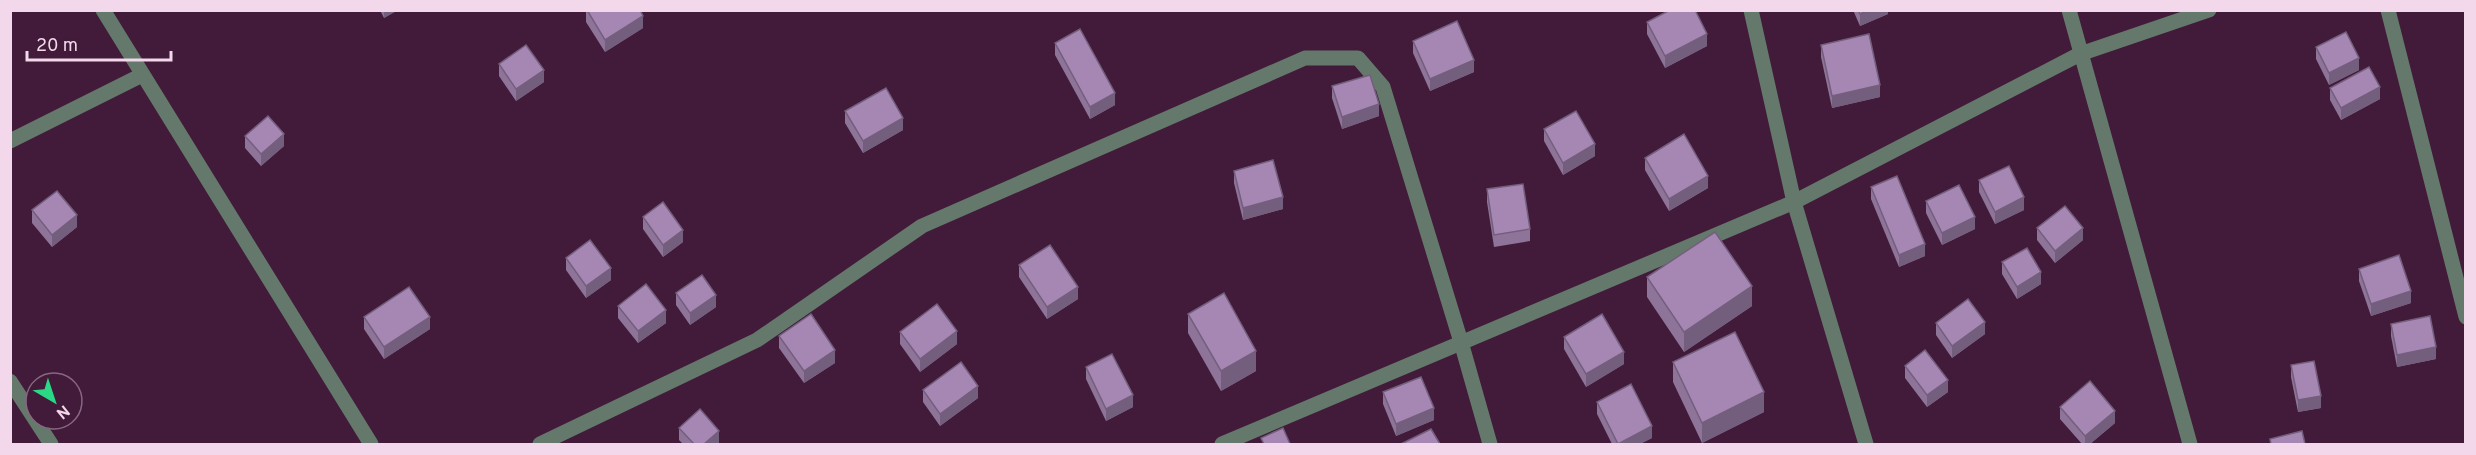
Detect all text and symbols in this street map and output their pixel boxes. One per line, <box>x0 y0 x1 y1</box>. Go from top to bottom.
scale bar <box>27 24 171 62</box>
text: 20 m <box>36 35 78 58</box>
north arrow <box>24 371 84 431</box>
text: N <box>51 400 73 422</box>

